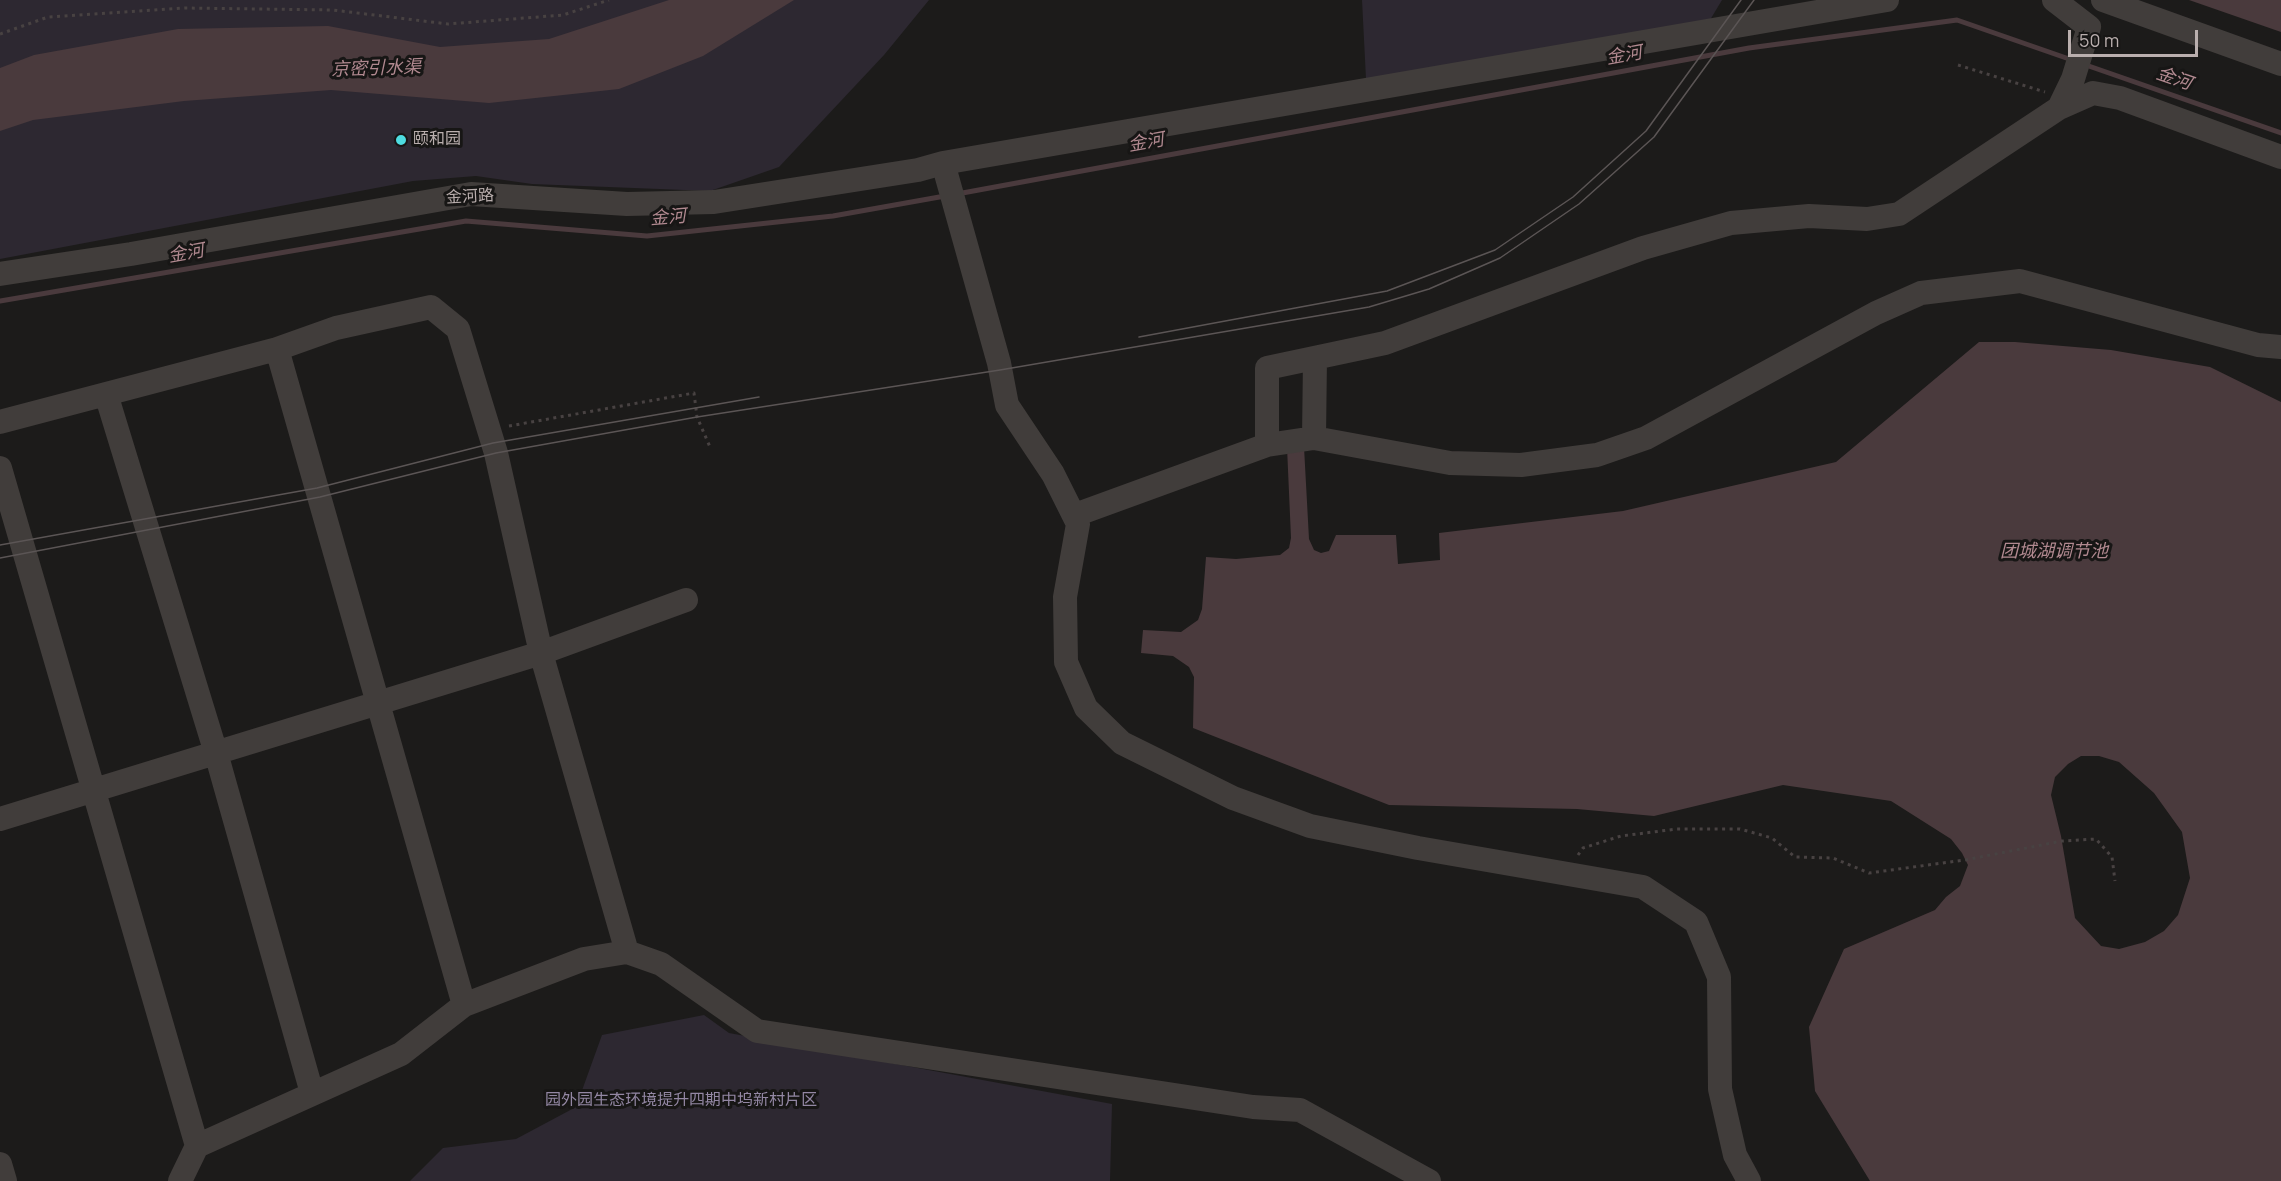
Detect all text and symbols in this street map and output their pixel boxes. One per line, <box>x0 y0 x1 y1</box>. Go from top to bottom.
scale bar <box>2071 18 2202 56</box>
text: 50 m <box>2079 28 2119 52</box>
water label: 金河 <box>1604 42 1644 70</box>
water label: 京密引水渠 <box>331 57 421 81</box>
water label: 金河 <box>2153 63 2195 95</box>
water label: 金河 <box>1126 129 1166 157</box>
place label: 颐和园 <box>413 130 461 150</box>
marker: 颐和园 <box>394 133 408 147</box>
street label: 金河路 <box>446 186 494 208</box>
water label: 金河 <box>649 206 687 230</box>
water label: 金河 <box>166 240 206 268</box>
water label: 团城湖调节池 <box>2000 541 2108 563</box>
park label: 园外园生态环境提升四期中坞新村片区 <box>545 1091 817 1111</box>

